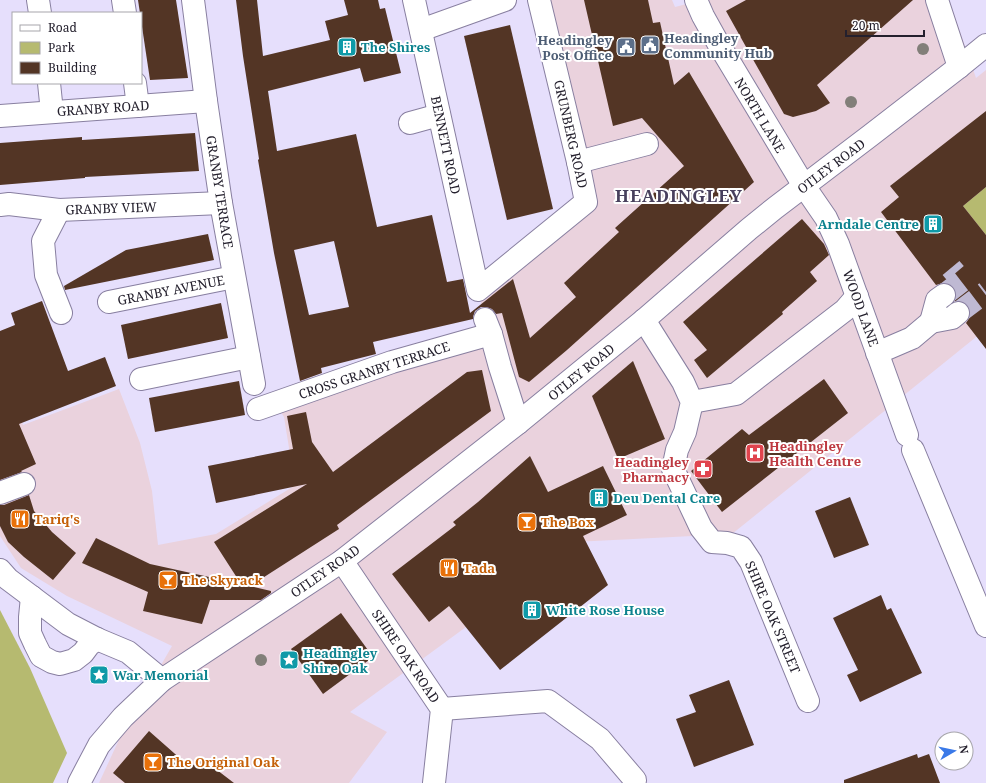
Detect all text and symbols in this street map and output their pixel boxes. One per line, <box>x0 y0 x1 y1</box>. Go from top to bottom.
legend <box>12 12 142 84</box>
scale bar <box>846 12 924 38</box>
text: 20 m <box>852 17 880 34</box>
text: Road <box>48 19 78 36</box>
place label: Headingley Community Hub <box>664 29 772 62</box>
place label: Headingley Post Office <box>538 31 612 64</box>
public building icon: Headingley Community Hub <box>639 34 661 56</box>
building icon: The Shires <box>336 36 358 58</box>
public building icon: Headingley Post Office <box>615 36 637 58</box>
place label: The Shires <box>361 38 430 56</box>
text: Park <box>48 39 76 56</box>
text: Building <box>48 59 97 76</box>
street label: NORTH LANE <box>730 74 790 156</box>
street label: GRUNBERG ROAD <box>550 78 592 190</box>
street label: BENNETT ROAD <box>427 94 465 196</box>
street label: GRANBY ROAD <box>56 96 150 120</box>
street label: GRANBY TERRACE <box>202 134 238 250</box>
street label: OTLEY ROAD <box>793 134 869 198</box>
district label: HEADINGLEY <box>615 184 743 207</box>
street label: GRANBY VIEW <box>65 197 157 219</box>
building icon: Arndale Centre <box>922 213 944 235</box>
place label: Arndale Centre <box>818 215 919 233</box>
street label: WOOD LANE <box>839 267 883 349</box>
street label: GRANBY AVENUE <box>116 271 226 309</box>
street label: CROSS GRANBY TERRACE <box>296 337 452 403</box>
street label: OTLEY ROAD <box>544 339 618 405</box>
place label: Headingley Health Centre <box>769 437 861 470</box>
hospital icon: Headingley Health Centre <box>744 442 766 464</box>
place label: Headingley Pharmacy <box>615 453 689 486</box>
pharmacy icon: Headingley Pharmacy <box>692 458 714 480</box>
building icon: Deu Dental Care <box>588 487 610 509</box>
place label: Deu Dental Care <box>613 489 720 507</box>
restaurant icon: Tariq's <box>9 508 31 530</box>
place label: Tariq's <box>34 510 80 528</box>
bar icon: The Box <box>516 511 538 533</box>
place label: The Box <box>541 513 595 531</box>
street label: OTLEY ROAD <box>287 540 363 602</box>
restaurant icon: Tada <box>438 557 460 579</box>
street label: SHIRE OAK STREET <box>741 558 805 676</box>
place label: Tada <box>463 559 495 577</box>
bar icon: The Skyrack <box>157 569 179 591</box>
place label: The Skyrack <box>182 571 264 589</box>
building icon: White Rose House <box>521 599 543 621</box>
place label: White Rose House <box>546 601 665 619</box>
street label: SHIRE OAK ROAD <box>368 606 444 706</box>
place label: Headingley Shire Oak <box>303 644 378 677</box>
place icon: Headingley Shire Oak <box>278 649 300 671</box>
place icon: War Memorial <box>88 664 110 686</box>
place label: War Memorial <box>113 666 209 684</box>
north arrow <box>934 731 974 771</box>
text: N <box>956 744 973 755</box>
bar icon: The Original Oak <box>142 751 164 773</box>
place label: The Original Oak <box>167 753 280 771</box>

